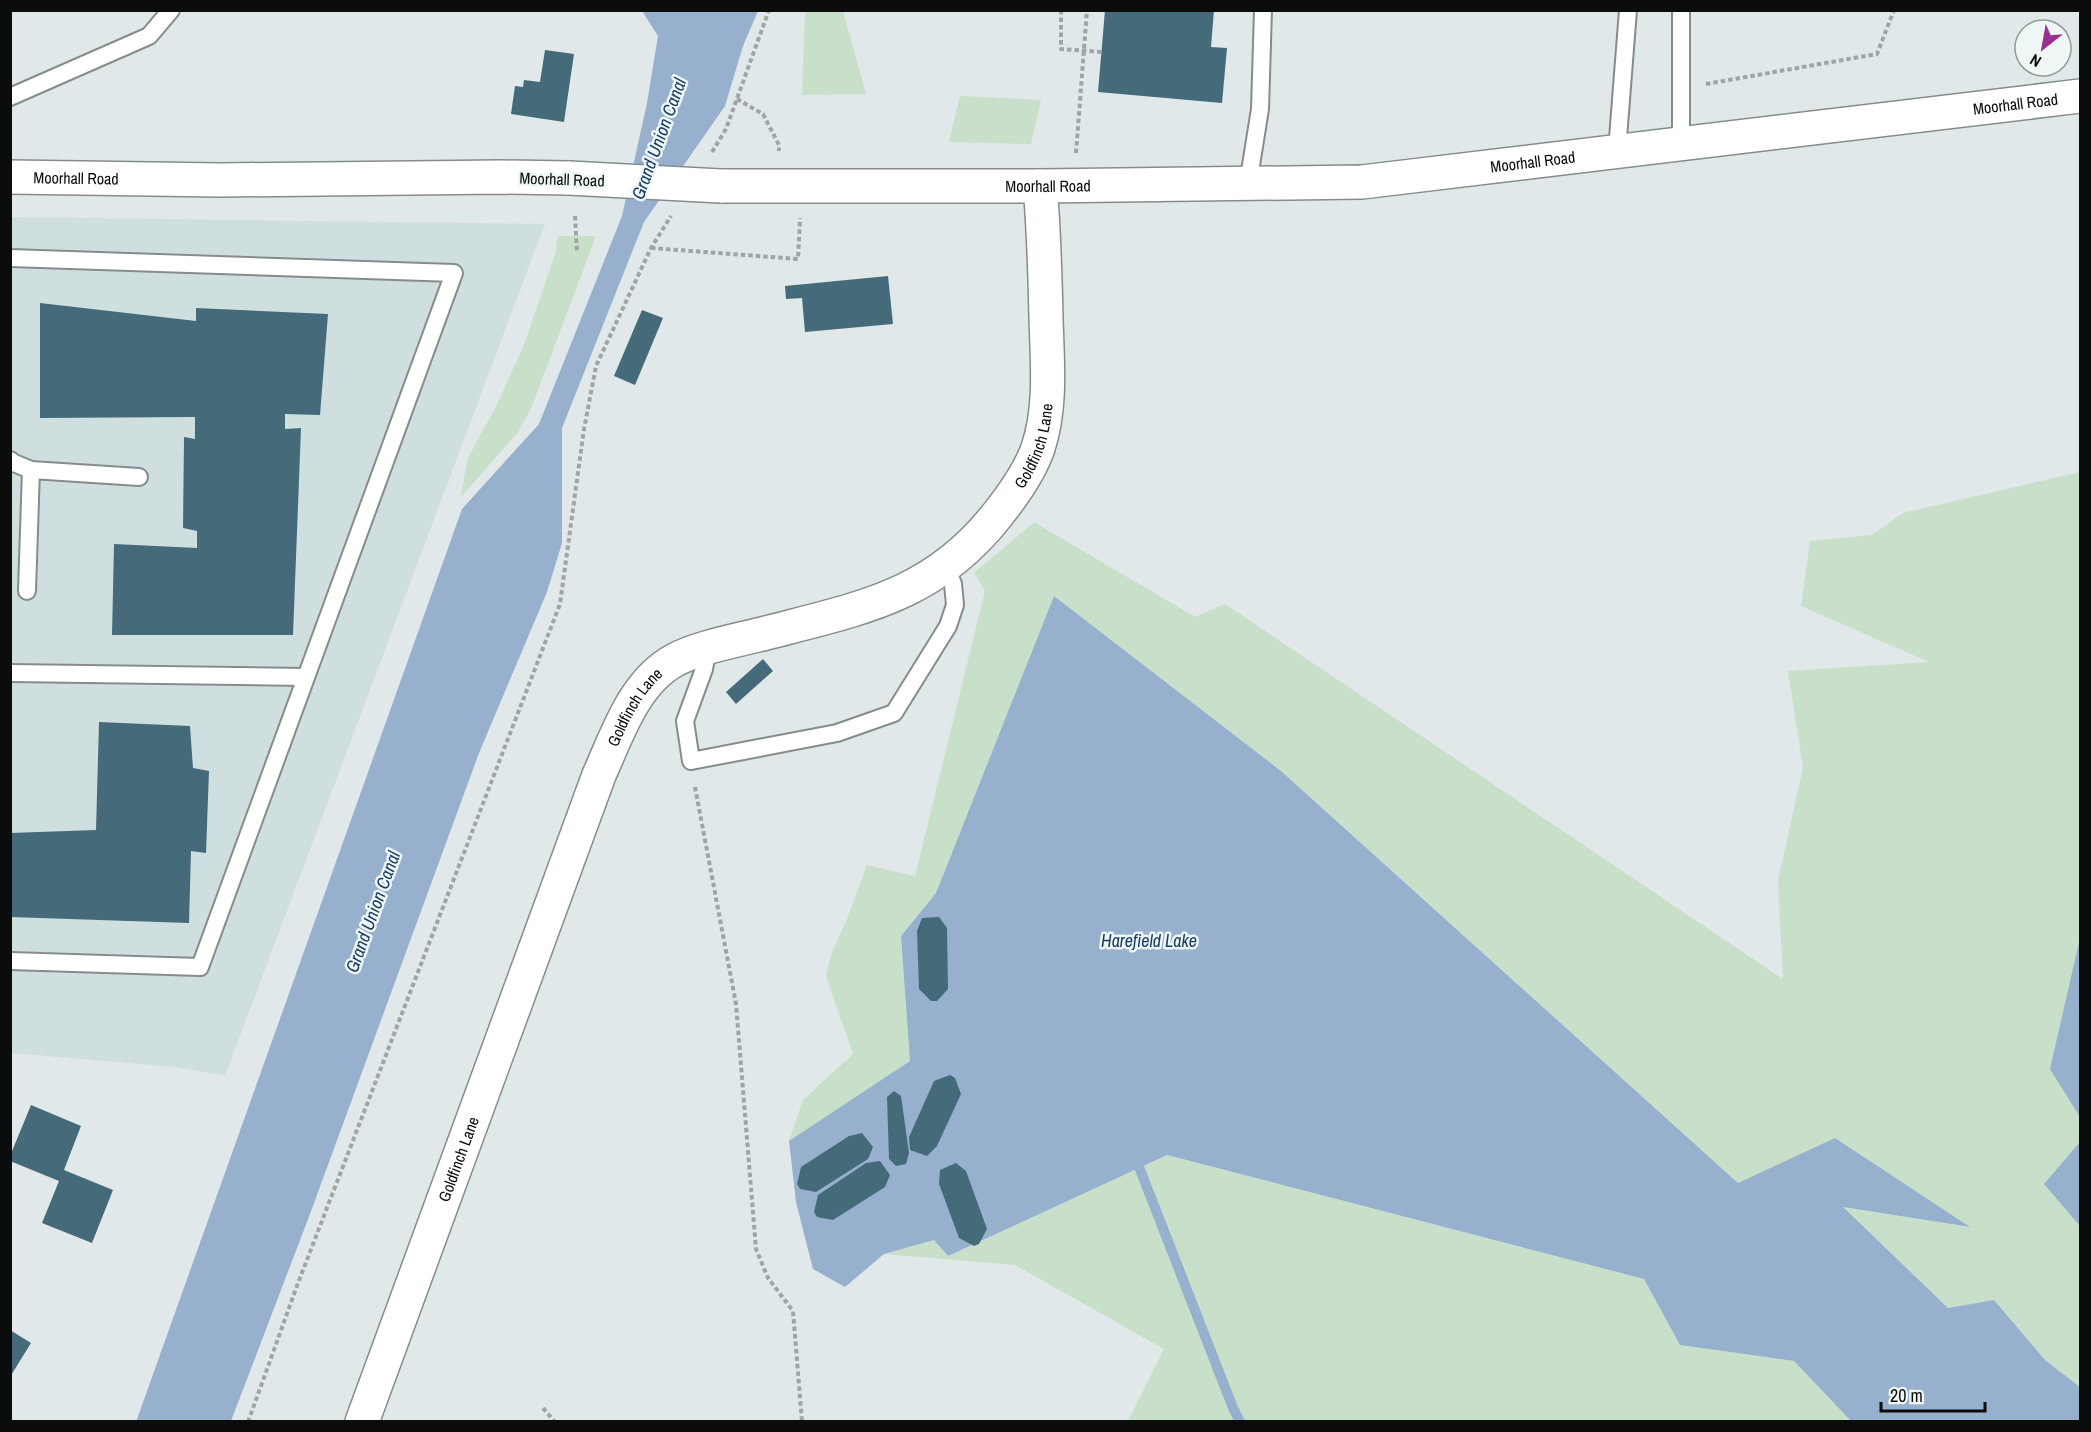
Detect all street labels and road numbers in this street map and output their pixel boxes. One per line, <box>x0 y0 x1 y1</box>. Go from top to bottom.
street label: Moorhall Road <box>1972 88 2059 120</box>
street label: Moorhall Road <box>1489 146 1576 178</box>
street label: Moorhall Road <box>33 166 119 190</box>
street label: Moorhall Road <box>519 167 605 191</box>
street label: Moorhall Road <box>1005 174 1091 197</box>
street label: Goldfinch Lane <box>1009 402 1058 493</box>
street label: Goldfinch Lane <box>602 663 667 750</box>
street label: Goldfinch Lane <box>433 1114 484 1205</box>

